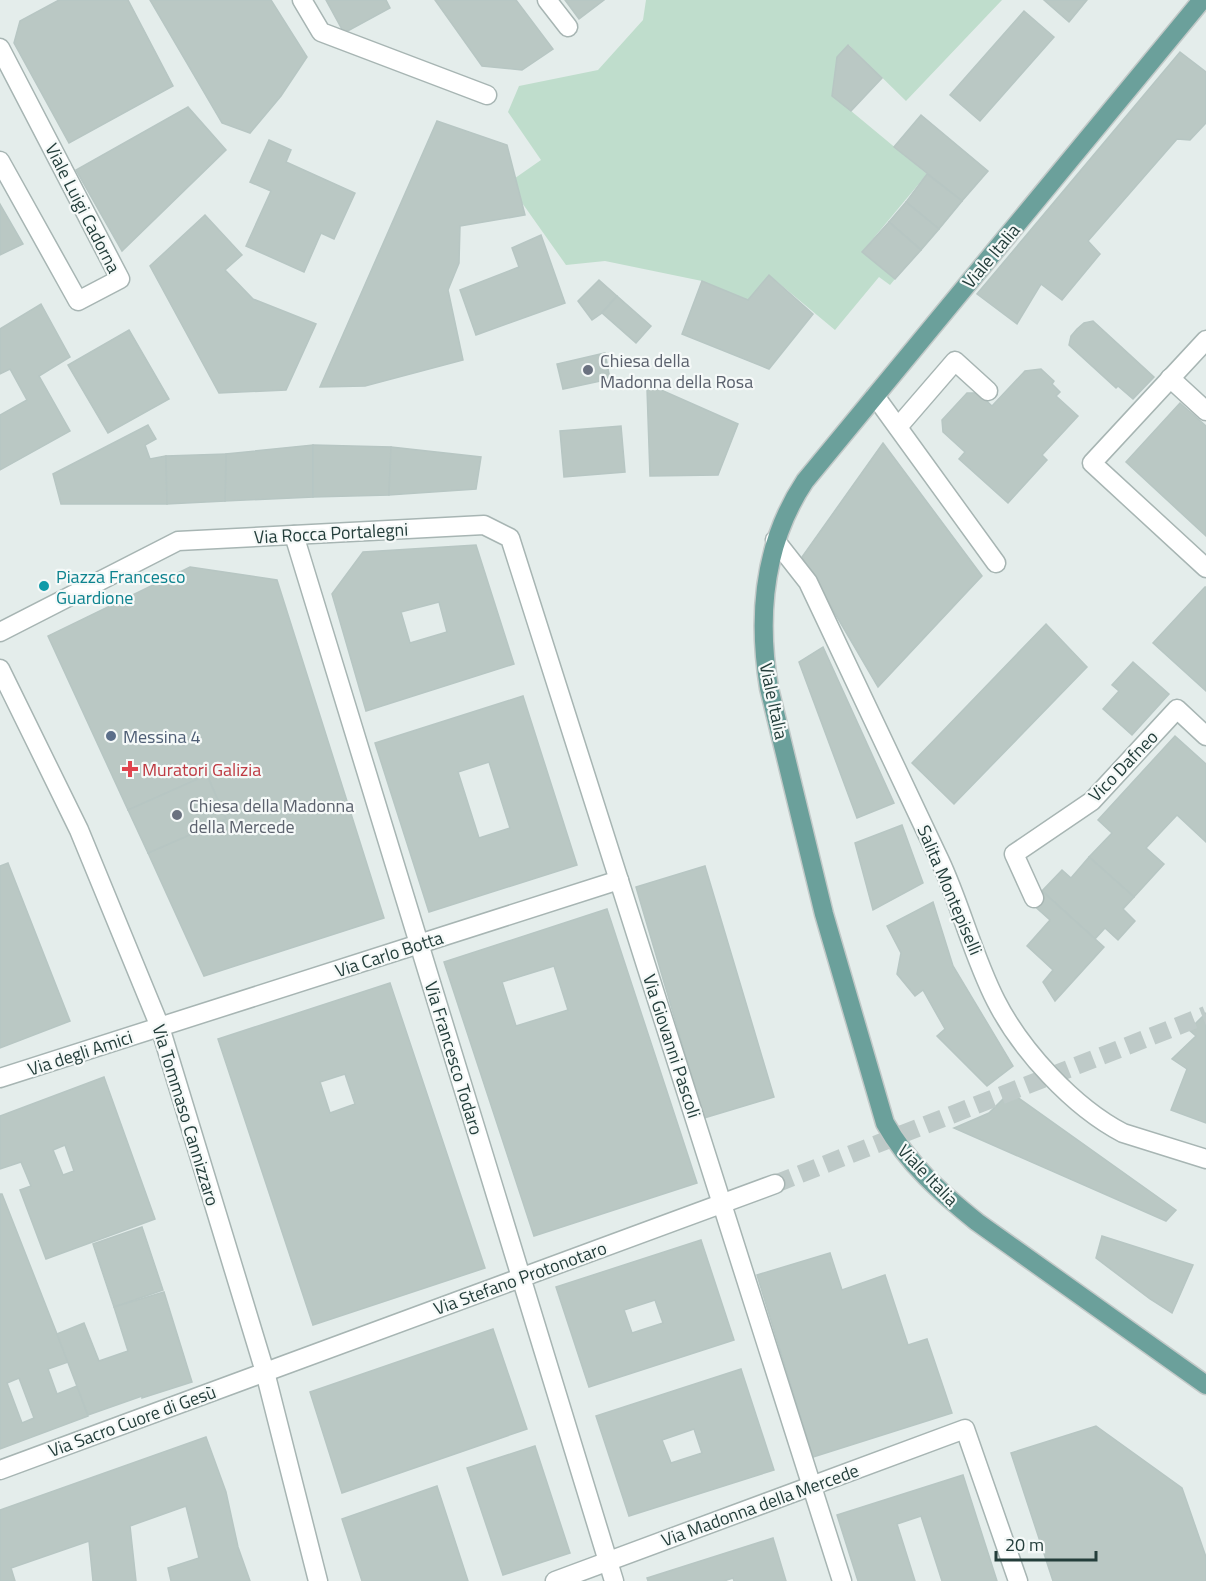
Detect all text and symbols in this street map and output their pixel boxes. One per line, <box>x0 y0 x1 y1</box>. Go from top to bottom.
street label: Viale Luigi Cadorna <box>39 138 127 278</box>
street label: Viale Italia <box>956 218 1026 294</box>
place label: Chiesa della Madonna della Rosa <box>600 347 753 395</box>
marker: Chiesa della Madonna della Rosa <box>581 363 595 377</box>
street label: Via Rocca Portalegni <box>253 515 409 551</box>
place label: Piazza Francesco Guardione <box>56 563 185 611</box>
marker: Piazza Francesco Guardione <box>37 579 51 593</box>
street label: Viale Italia <box>753 660 795 742</box>
place label: Messina 4 <box>123 723 201 750</box>
street label: Vico Dafneo <box>1082 724 1164 808</box>
marker: Messina 4 <box>104 729 118 743</box>
place label: Muratori Galizia <box>142 756 261 783</box>
marker: Muratori Galizia <box>123 762 137 776</box>
place label: Chiesa della Madonna della Mercede <box>189 792 354 840</box>
marker: Chiesa della Madonna della Mercede <box>170 808 184 822</box>
street label: Salita Montepiselli <box>910 821 990 959</box>
street label: Via Carlo Botta <box>331 924 447 984</box>
street label: Via Giovanni Pascoli <box>636 971 708 1121</box>
street label: Via Francesco Todaro <box>418 978 490 1138</box>
street label: Via Tommaso Cannizzaro <box>146 1021 226 1209</box>
street label: Via degli Amici <box>24 1023 136 1083</box>
street label: Viale Italia <box>891 1138 965 1212</box>
street label: Via Stefano Protonotaro <box>430 1234 610 1322</box>
street label: Via Sacro Cuore di Gesù <box>44 1378 220 1464</box>
street label: Via Madonna della Mercede <box>657 1457 863 1553</box>
scale bar <box>996 1524 1096 1562</box>
text: 20 m <box>1005 1531 1044 1558</box>

